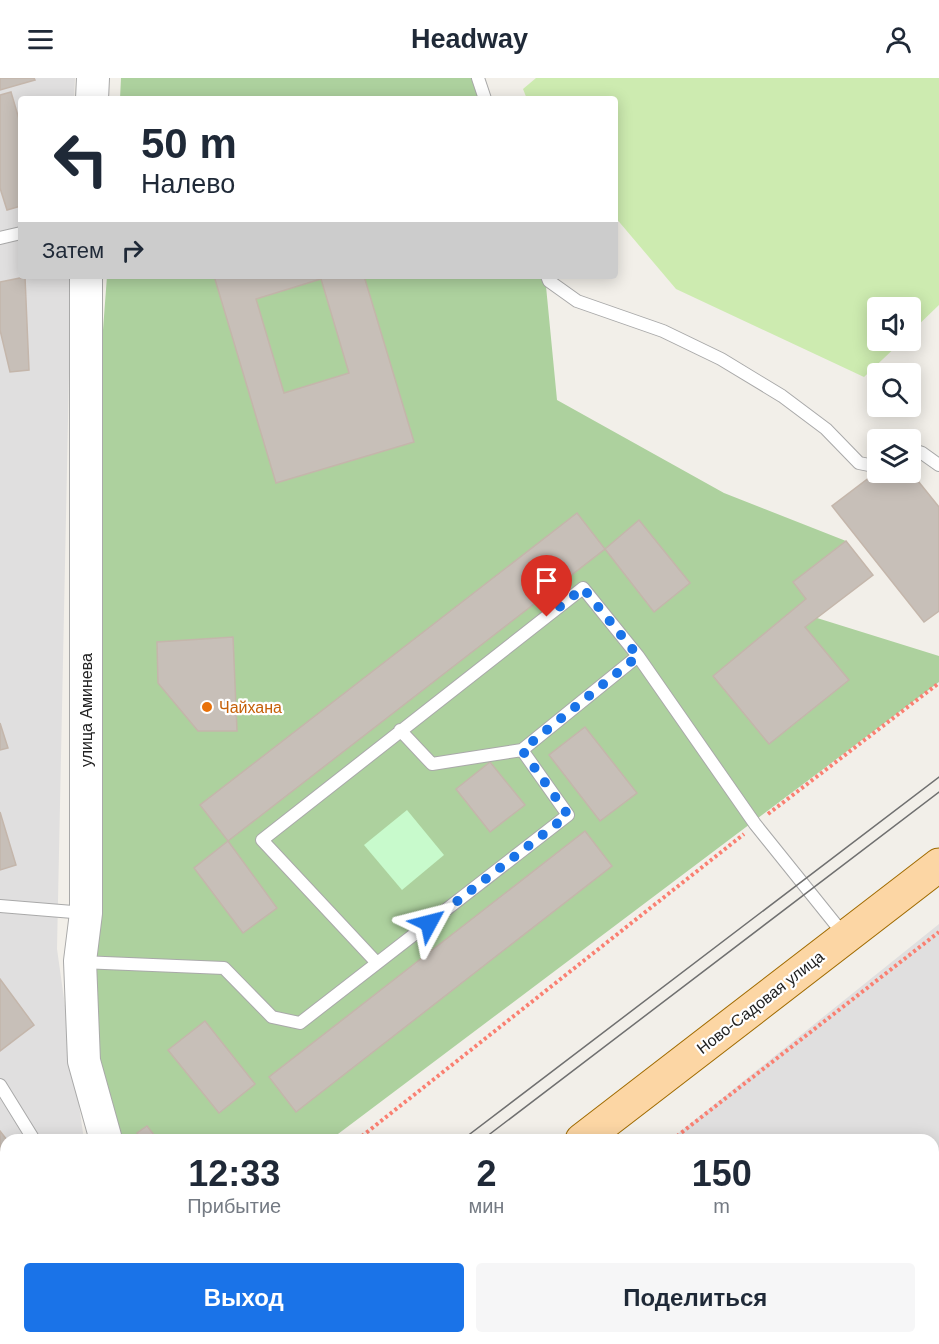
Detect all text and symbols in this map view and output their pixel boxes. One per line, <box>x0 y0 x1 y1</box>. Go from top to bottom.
icon: menu <box>24 23 57 56</box>
icon: person <box>882 23 915 56</box>
text: Headway <box>411 24 528 54</box>
icon: left <box>42 120 120 198</box>
text: 50 m <box>141 120 237 167</box>
text: Налево <box>141 169 235 199</box>
icon: right <box>116 234 149 267</box>
text: Затем <box>42 238 104 263</box>
map controls <box>867 297 921 483</box>
button: sound <box>867 297 921 351</box>
button: search <box>867 363 921 417</box>
button: layers <box>867 429 921 483</box>
pin <box>521 555 572 617</box>
icon: arrive <box>530 564 563 597</box>
street label: улица Аминева <box>78 653 95 767</box>
place label: Чайхана <box>219 699 282 716</box>
marker: Чайхана <box>200 700 214 714</box>
position arrow <box>397 891 461 955</box>
street label: Ново-Садовая улица <box>694 948 827 1057</box>
text: 12:33 <box>188 1153 280 1194</box>
text: 2 <box>476 1153 496 1194</box>
text: 150 <box>692 1153 752 1194</box>
text: Прибытие <box>187 1195 281 1217</box>
text: мин <box>468 1195 504 1217</box>
text: m <box>713 1195 730 1217</box>
button: Выход <box>24 1263 464 1332</box>
button: Поделиться <box>476 1263 915 1332</box>

